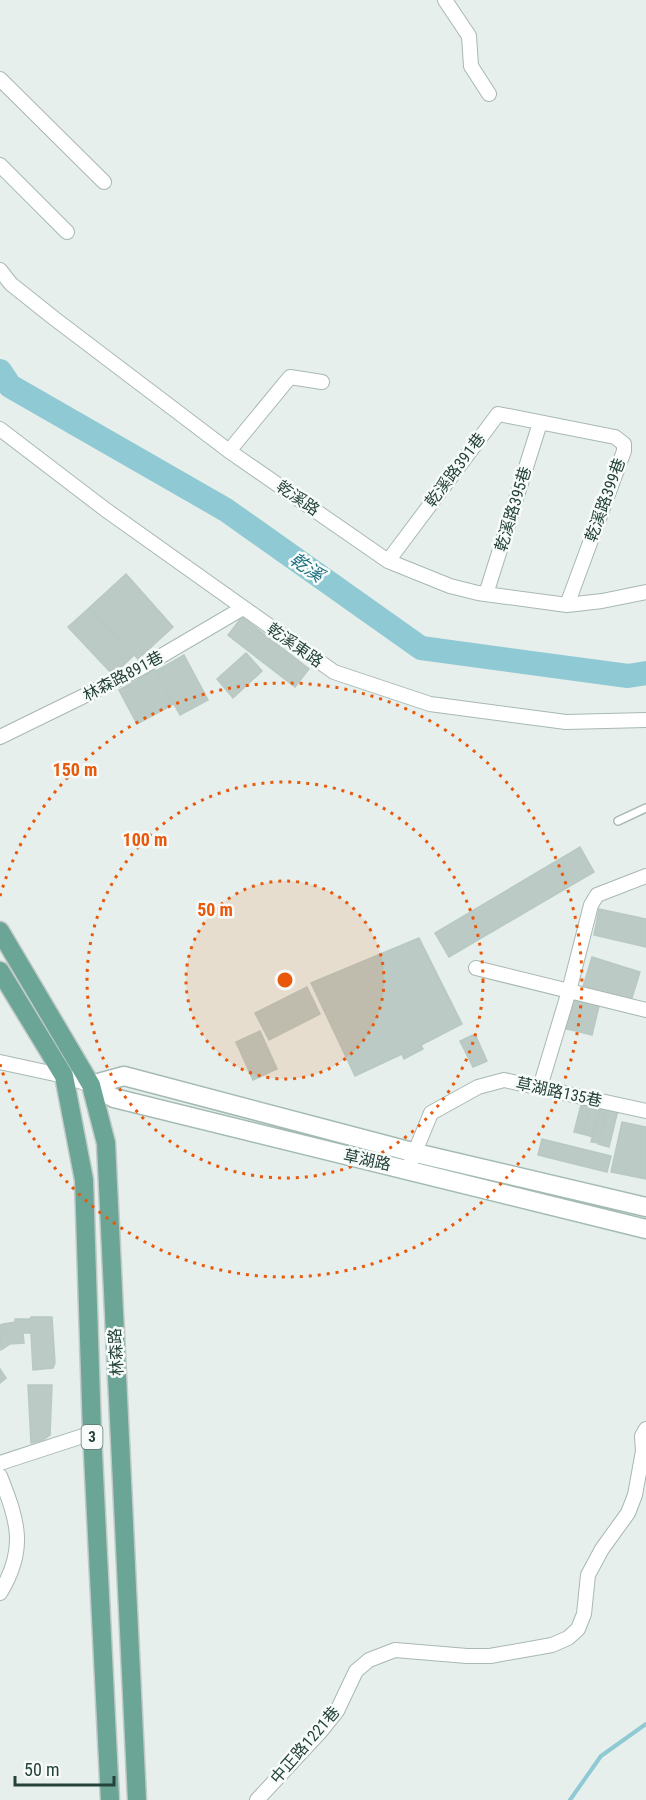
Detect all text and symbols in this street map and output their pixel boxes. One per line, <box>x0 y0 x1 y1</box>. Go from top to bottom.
street label: 乾溪路391巷 <box>421 429 489 511</box>
street label: 乾溪路399巷 <box>581 456 629 544</box>
street label: 乾溪路395巷 <box>491 464 535 554</box>
street label: 乾溪路 <box>273 476 323 520</box>
water label: 乾溪 <box>286 548 330 588</box>
street label: 乾溪東路 <box>263 619 327 671</box>
street label: 林森路891巷 <box>80 647 166 705</box>
text: 150 m <box>53 759 97 780</box>
text: 100 m <box>123 829 167 850</box>
text: 50 m <box>197 899 233 920</box>
centre of rings <box>275 970 295 990</box>
street label: 草湖路135巷 <box>514 1074 604 1110</box>
street label: 草湖路 <box>342 1146 392 1174</box>
street label: 林森路 <box>105 1328 127 1376</box>
road number: 3 <box>82 1425 103 1449</box>
street label: 中正路1221巷 <box>266 1703 344 1787</box>
scale bar <box>15 1749 114 1787</box>
text: 50 m <box>24 1759 59 1780</box>

